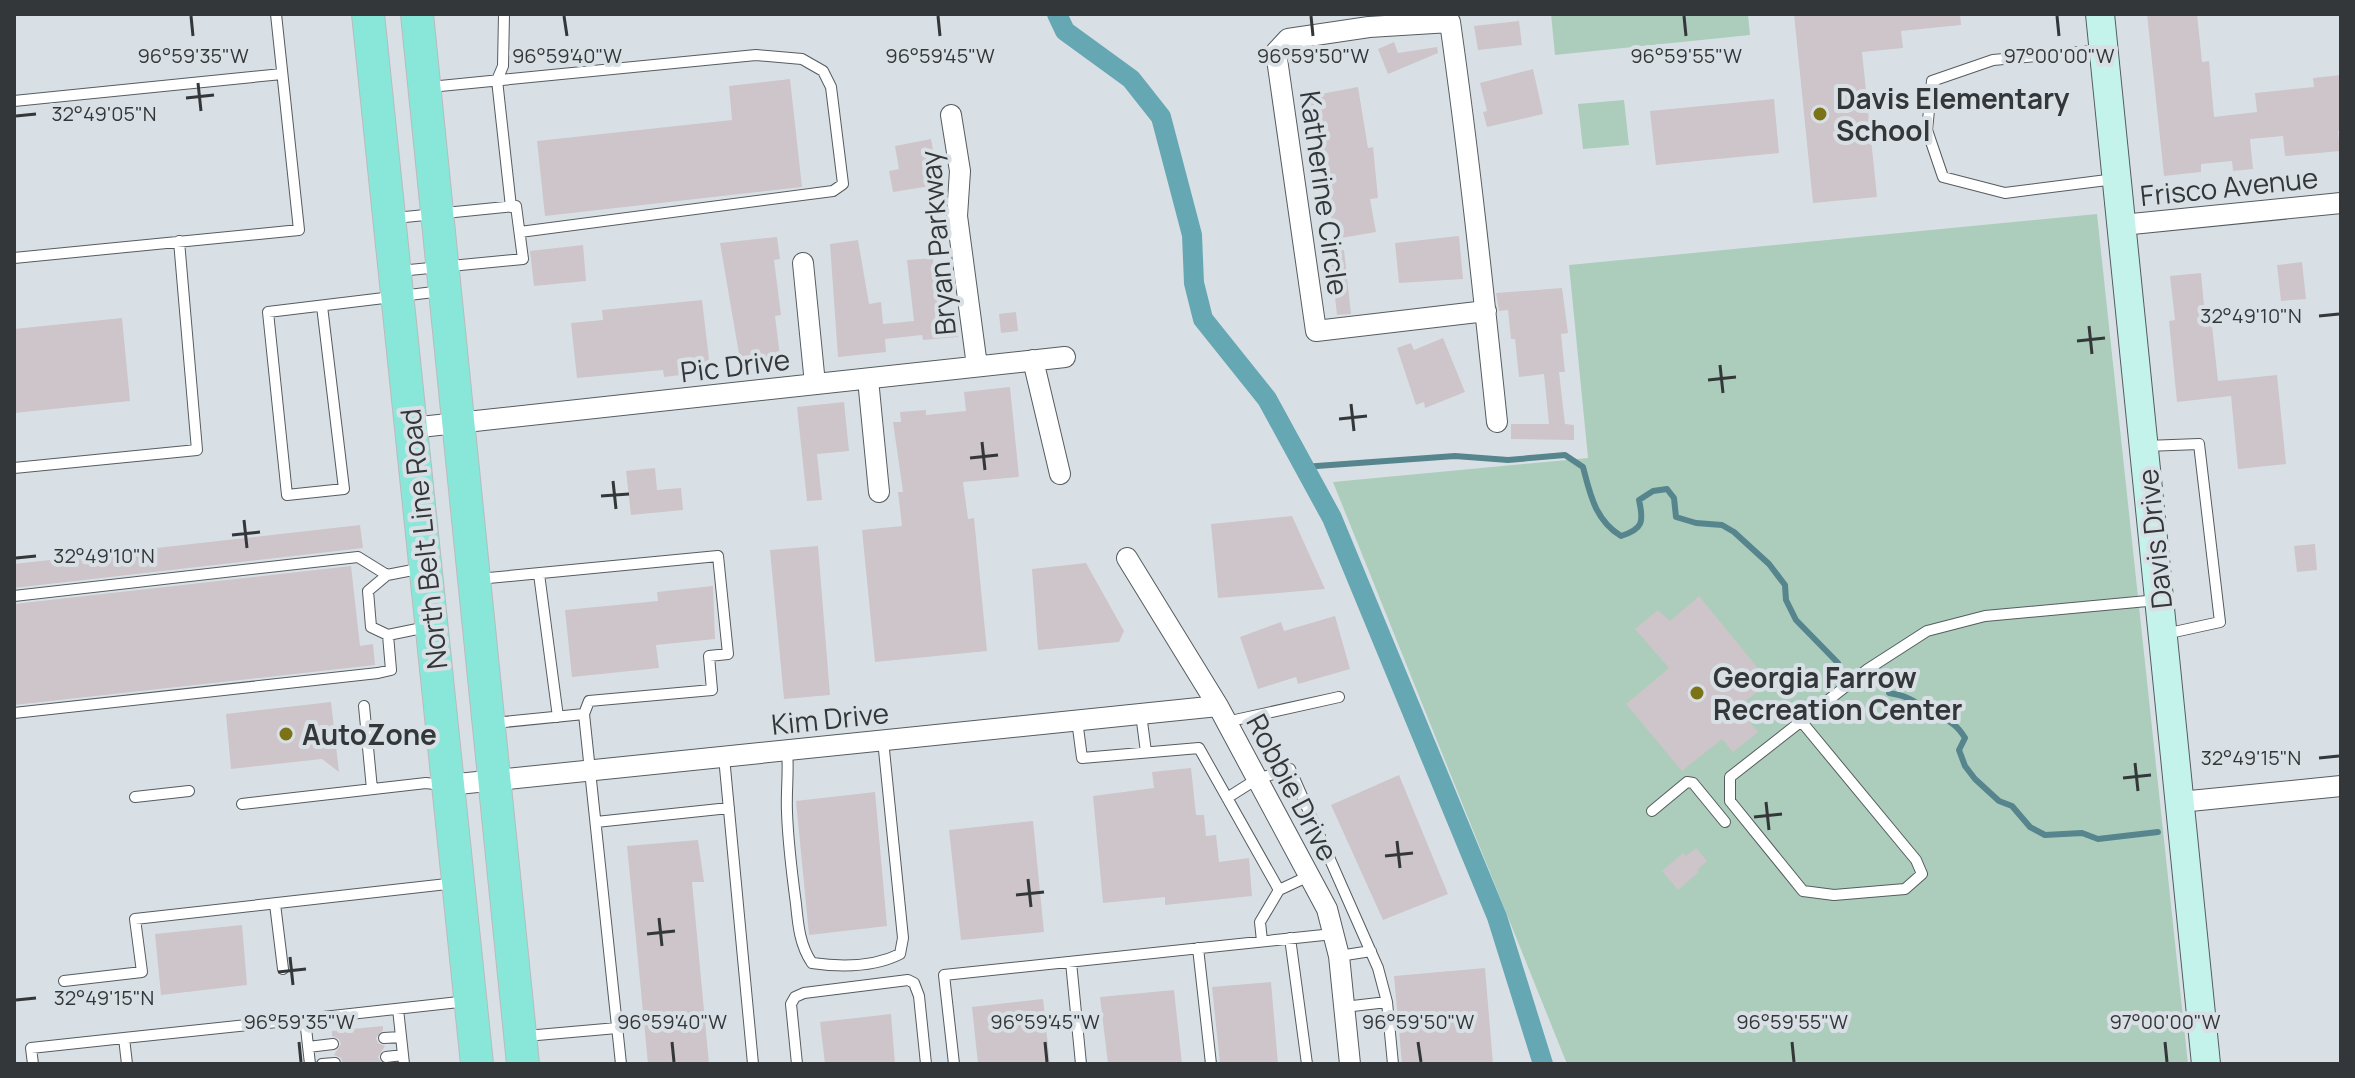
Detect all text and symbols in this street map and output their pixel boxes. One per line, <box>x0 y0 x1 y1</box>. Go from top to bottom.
text: 96°59'35"W <box>137 42 249 69</box>
text: 96°59'40"W <box>512 42 622 69</box>
text: 96°59'45"W <box>885 42 995 69</box>
text: 96°59'50"W <box>1257 42 1369 69</box>
text: 96°59'55"W <box>1630 42 1742 69</box>
text: 97°00'00"W <box>2004 42 2115 69</box>
place label: Davis Elementary School <box>1836 79 2070 149</box>
street label: Katherine Circle <box>1292 88 1358 298</box>
text: 32°49'05"N <box>51 100 157 127</box>
marker: Davis Elementary School <box>1811 105 1829 123</box>
street label: Bryan Parkway <box>910 149 964 337</box>
street label: Frisco Avenue <box>2138 158 2320 214</box>
text: 32°49'10"N <box>2200 302 2302 329</box>
street label: Pic Drive <box>678 339 792 391</box>
street label: North Belt Line Road <box>390 407 456 671</box>
street label: Davis Drive <box>2128 467 2180 611</box>
text: 32°49'10"N <box>53 542 155 569</box>
place label: Georgia Farrow Recreation Center <box>1713 658 1962 728</box>
marker: Georgia Farrow Recreation Center <box>1688 684 1706 702</box>
street label: Kim Drive <box>769 693 891 743</box>
street label: Robbie Drive <box>1238 707 1348 867</box>
place label: AutoZone <box>302 715 437 753</box>
marker: AutoZone <box>277 725 295 743</box>
text: 32°49'15"N <box>2201 744 2301 771</box>
text: 32°49'15"N <box>54 984 154 1011</box>
text: 96°59'35"W <box>243 1008 355 1035</box>
text: 96°59'40"W <box>617 1008 727 1035</box>
text: 96°59'45"W <box>990 1008 1100 1035</box>
text: 96°59'50"W <box>1362 1008 1474 1035</box>
text: 96°59'55"W <box>1736 1008 1848 1035</box>
text: 97°00'00"W <box>2110 1008 2221 1035</box>

